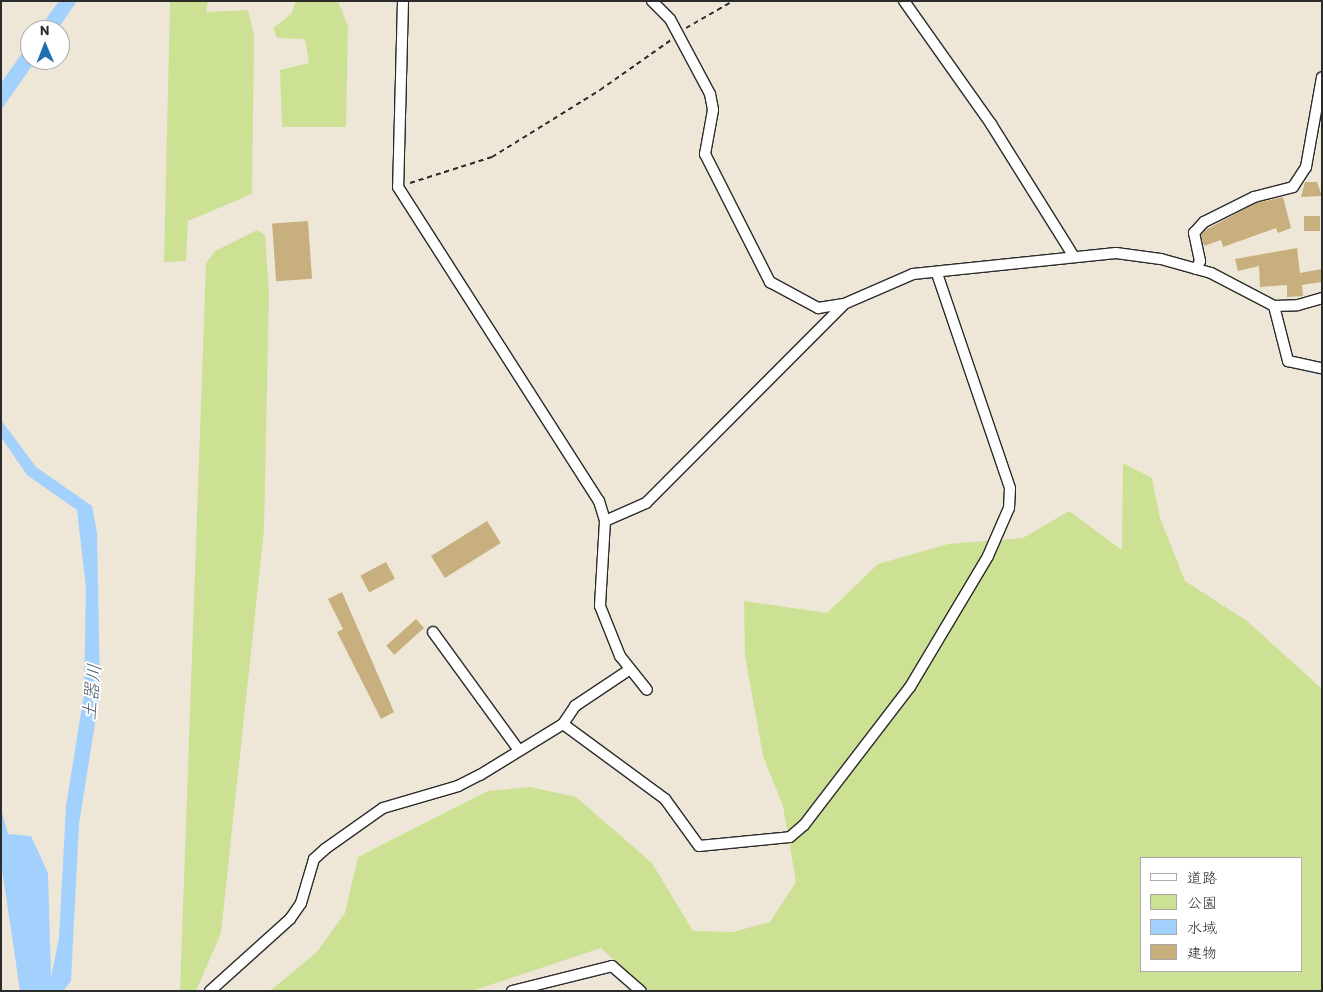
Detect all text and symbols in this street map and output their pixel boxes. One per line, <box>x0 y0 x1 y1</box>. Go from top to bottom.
north arrow <box>20 20 70 70</box>
text: N <box>40 22 50 39</box>
water label: 土器川 <box>78 662 106 722</box>
legend <box>1140 857 1303 972</box>
text: 道路 <box>1187 869 1217 887</box>
text: 公園 <box>1187 894 1217 912</box>
text: 水域 <box>1187 919 1217 937</box>
text: 建物 <box>1187 944 1217 962</box>

